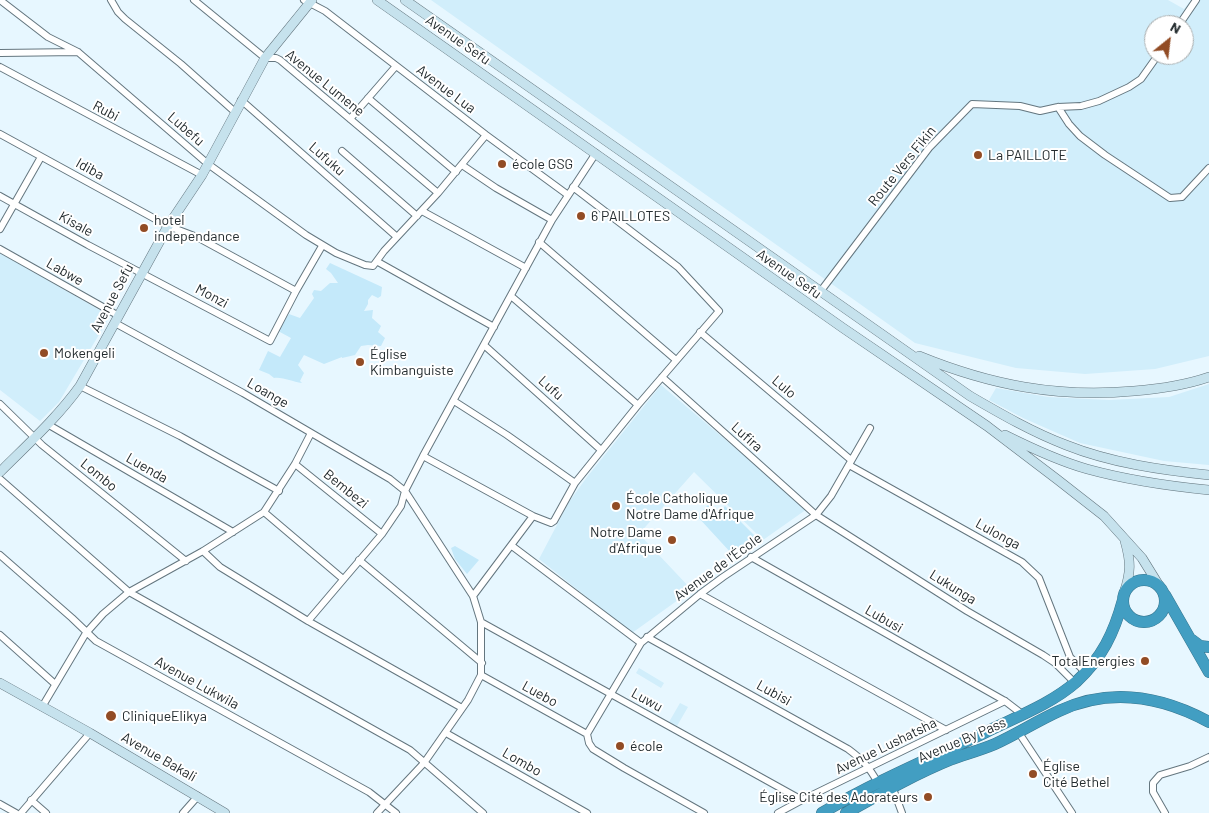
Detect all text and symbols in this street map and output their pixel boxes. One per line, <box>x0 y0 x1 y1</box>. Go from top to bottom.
street label: Avenue Sefu <box>422 12 494 68</box>
north arrow <box>1144 15 1194 65</box>
text: N <box>1168 18 1184 37</box>
street label: Avenue Lumene <box>282 46 368 120</box>
street label: Avenue Lua <box>413 61 479 117</box>
street label: Rubi <box>90 97 122 125</box>
street label: Lubefu <box>164 109 208 149</box>
street label: Route Vers Fikin <box>865 123 939 209</box>
street label: Lufuku <box>305 139 349 179</box>
place label: La PAILLOTE <box>988 147 1067 163</box>
marker: La PAILLOTE <box>972 149 984 161</box>
street label: Idiba <box>73 154 107 184</box>
place label: école GSG <box>512 156 573 172</box>
marker: école GSG <box>496 158 508 170</box>
street label: Kisale <box>56 208 96 240</box>
place label: 6 PAILLOTES <box>591 208 670 224</box>
marker: 6 PAILLOTES <box>575 210 587 222</box>
place label: hotel independance <box>154 212 240 244</box>
marker: hotel independance <box>138 222 150 234</box>
street label: Avenue Sefu <box>753 246 825 302</box>
street label: Labwe <box>44 255 86 289</box>
street label: Avenue Sefu <box>87 261 137 335</box>
street label: Monzi <box>193 280 231 312</box>
place label: Mokengeli <box>54 345 115 361</box>
place label: Église Kimbanguiste <box>370 346 454 378</box>
marker: Mokengeli <box>38 347 50 359</box>
marker: Église Kimbanguiste <box>354 356 366 368</box>
street label: Lufu <box>535 372 567 404</box>
street label: Lulo <box>769 372 799 402</box>
street label: Loange <box>244 374 292 412</box>
street label: Lufira <box>728 419 766 455</box>
street label: Luenda <box>123 449 171 487</box>
street label: Lombo <box>77 455 121 495</box>
street label: Bembezi <box>320 466 372 512</box>
place label: École Catholique Notre Dame d'Afrique <box>626 490 754 522</box>
marker: École Catholique Notre Dame d'Afrique <box>610 500 622 512</box>
street label: Lulonga <box>973 515 1023 553</box>
place label: Notre Dame d'Afrique <box>590 524 662 556</box>
street label: Avenue de l'École <box>671 530 765 604</box>
marker: Notre Dame d'Afrique <box>666 534 678 546</box>
street label: Lukunga <box>926 566 980 608</box>
street label: Lubusi <box>862 601 906 637</box>
street label: Avenue Lukwila <box>152 653 242 713</box>
place label: TotalEnergies <box>1052 653 1135 669</box>
marker: TotalEnergies <box>1139 655 1151 667</box>
street label: Luebo <box>519 677 561 711</box>
street label: Lubisi <box>754 677 794 709</box>
street label: Luwu <box>628 685 666 715</box>
place label: CliniqueElikya <box>122 708 207 724</box>
marker: CliniqueElikya <box>104 709 118 723</box>
street label: Avenue Lushatsha <box>833 714 939 778</box>
street label: Avenue By Pass <box>916 714 1008 766</box>
street label: Avenue Bakali <box>118 729 200 785</box>
place label: école <box>630 738 663 754</box>
marker: école <box>614 740 626 752</box>
street label: Lombo <box>499 744 545 780</box>
place label: Église Cité Bethel <box>1043 758 1110 790</box>
marker: Église Cité Bethel <box>1027 768 1039 780</box>
place label: Église Cité des Adorateurs <box>759 789 918 805</box>
marker: Église Cité des Adorateurs <box>922 791 934 803</box>

